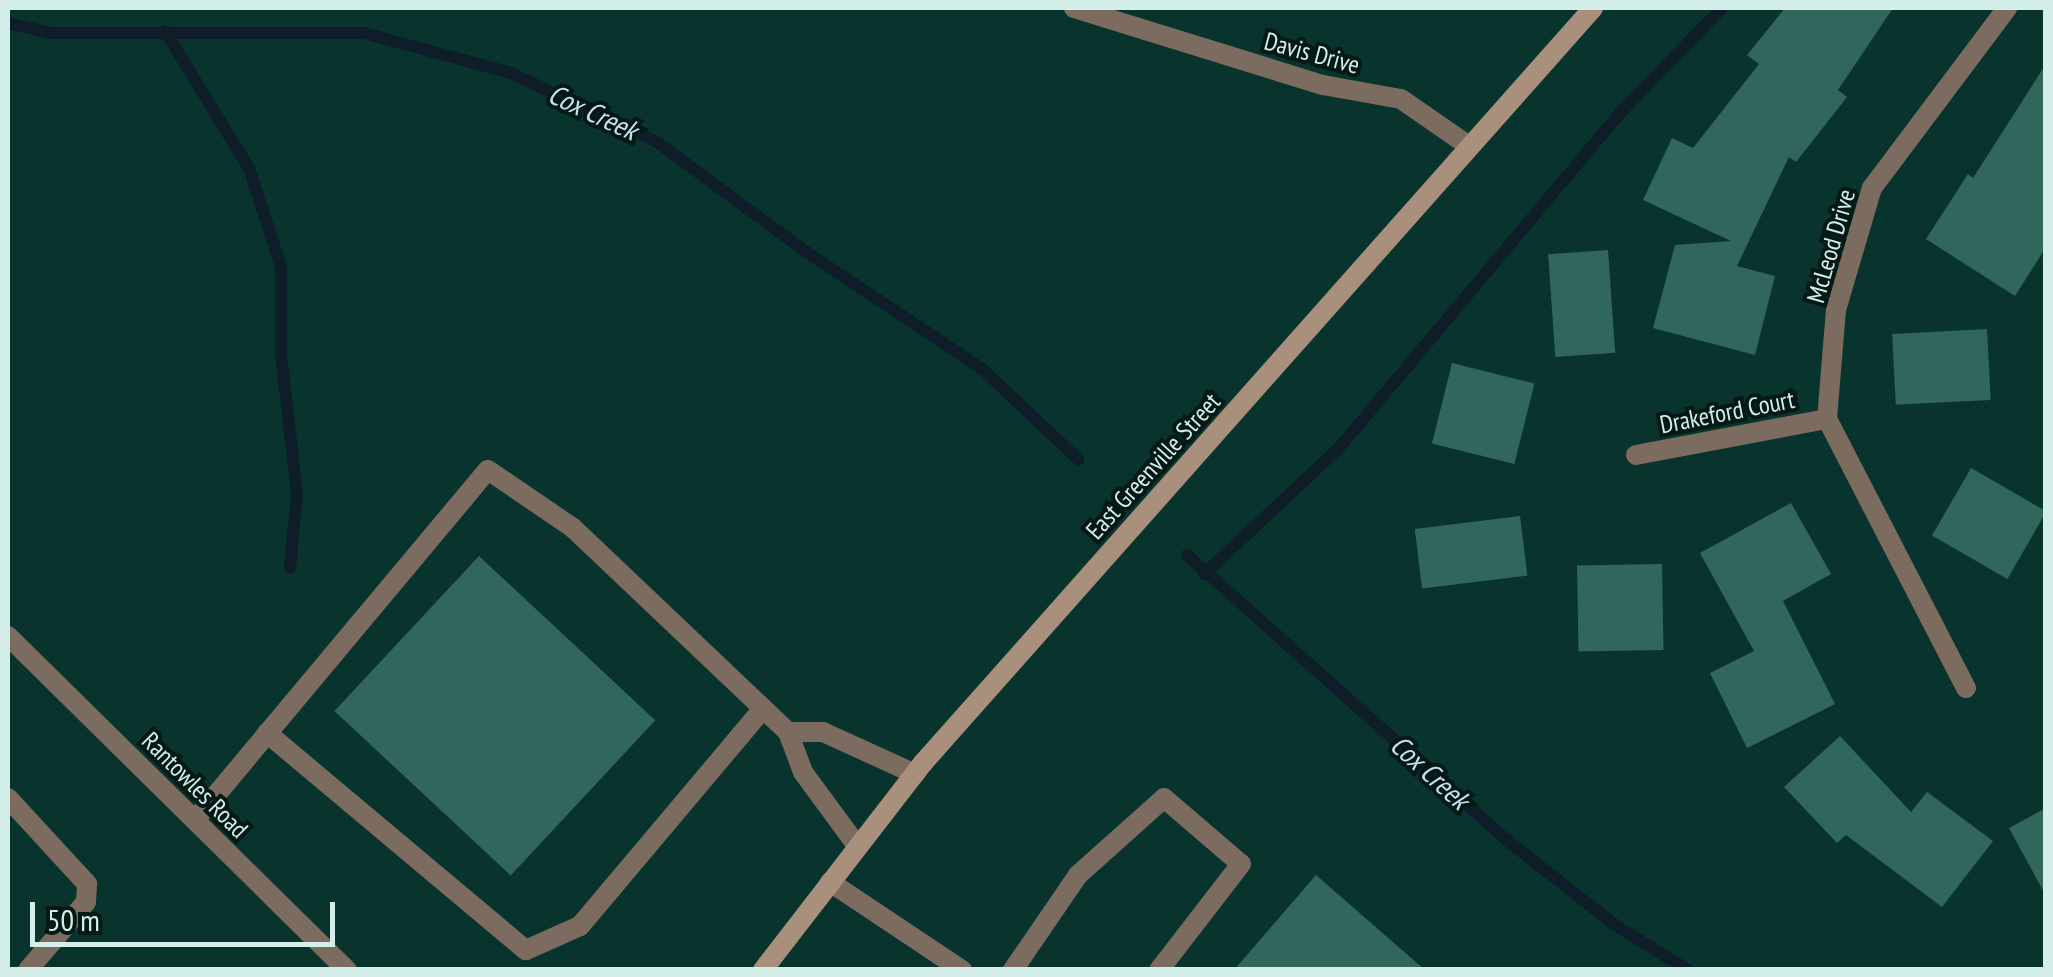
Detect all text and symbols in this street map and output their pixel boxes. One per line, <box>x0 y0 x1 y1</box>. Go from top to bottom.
street label: Davis Drive <box>1261 26 1363 80</box>
water label: Cox Creek <box>543 77 643 147</box>
street label: McLeod Drive <box>1801 186 1861 306</box>
street label: Drakeford Court <box>1657 384 1797 440</box>
street label: East Greenville Street <box>1080 387 1226 545</box>
street label: Rantowles Road <box>136 726 254 844</box>
water label: Cox Creek <box>1383 728 1477 816</box>
scale bar <box>35 882 340 944</box>
text: 50 m <box>47 900 100 939</box>

